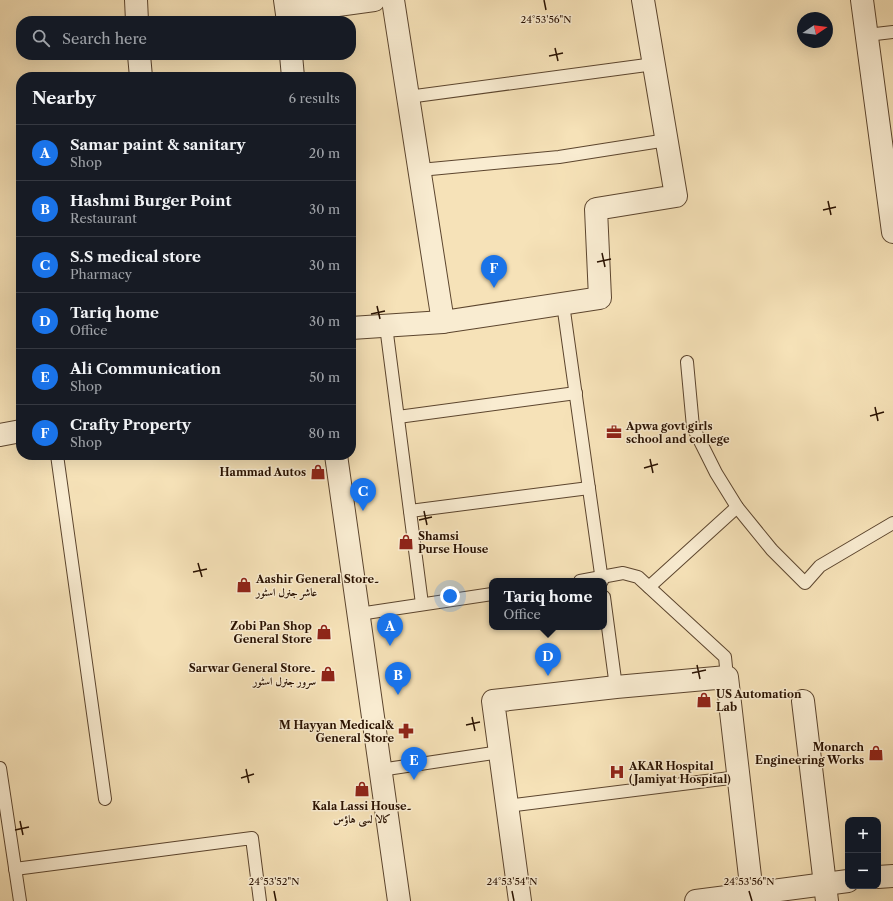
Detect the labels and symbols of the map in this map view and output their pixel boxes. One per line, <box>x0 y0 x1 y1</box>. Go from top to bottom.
north arrow <box>797 12 833 48</box>
text: 24°53'56"N <box>521 13 571 26</box>
pin: F <box>481 255 507 288</box>
place label: Apwa govt girls school and college <box>625 419 730 446</box>
office icon: Apwa govt girls school and college <box>605 423 623 441</box>
shop icon: Hammad Autos <box>309 463 327 481</box>
place label: Hammad Autos <box>220 465 306 479</box>
pin: C <box>350 478 376 511</box>
place label: Shamsi Purse House <box>418 529 489 556</box>
shop icon: Shamsi Purse House <box>397 533 415 551</box>
place label: Aashir General Store۔ عاشر جنرل اسٹور <box>254 572 379 600</box>
shop icon: Aashir General Store۔ عاشر جنرل اسٹور <box>235 576 253 594</box>
your location <box>440 586 460 606</box>
pin: A <box>377 613 403 646</box>
place label: Zobi Pan Shop General Store <box>230 619 312 646</box>
shop icon: Zobi Pan Shop General Store <box>315 623 333 641</box>
pin: D <box>535 643 561 676</box>
place label: Sarwar General Store۔ سرور جنرل اسٹور <box>189 661 316 689</box>
pin: B <box>385 662 411 695</box>
shop icon: Sarwar General Store۔ سرور جنرل اسٹور <box>319 665 337 683</box>
place label: US Automation Lab <box>716 687 802 714</box>
shop icon: US Automation Lab <box>695 691 713 709</box>
place label: M Hayyan Medical& General Store <box>279 718 395 745</box>
pharmacy icon: M Hayyan Medical& General Store <box>397 722 415 740</box>
place label: Monarch Engineering Works <box>755 740 864 767</box>
shop icon: Monarch Engineering Works <box>867 744 885 762</box>
pin: E <box>401 747 427 780</box>
place label: AKAR Hospital (Jamiyat Hospital) <box>628 759 731 786</box>
hospital icon: AKAR Hospital (Jamiyat Hospital) <box>608 763 626 781</box>
shop icon: Kala Lassi House۔ کالا لسی ہاؤس <box>353 780 371 798</box>
place label: Kala Lassi House۔ کالا لسی ہاؤس <box>312 799 412 827</box>
text: 24°53'52"N <box>249 875 299 888</box>
text: 24°53'54"N <box>487 875 537 888</box>
text: 24°53'56"N <box>724 875 774 888</box>

